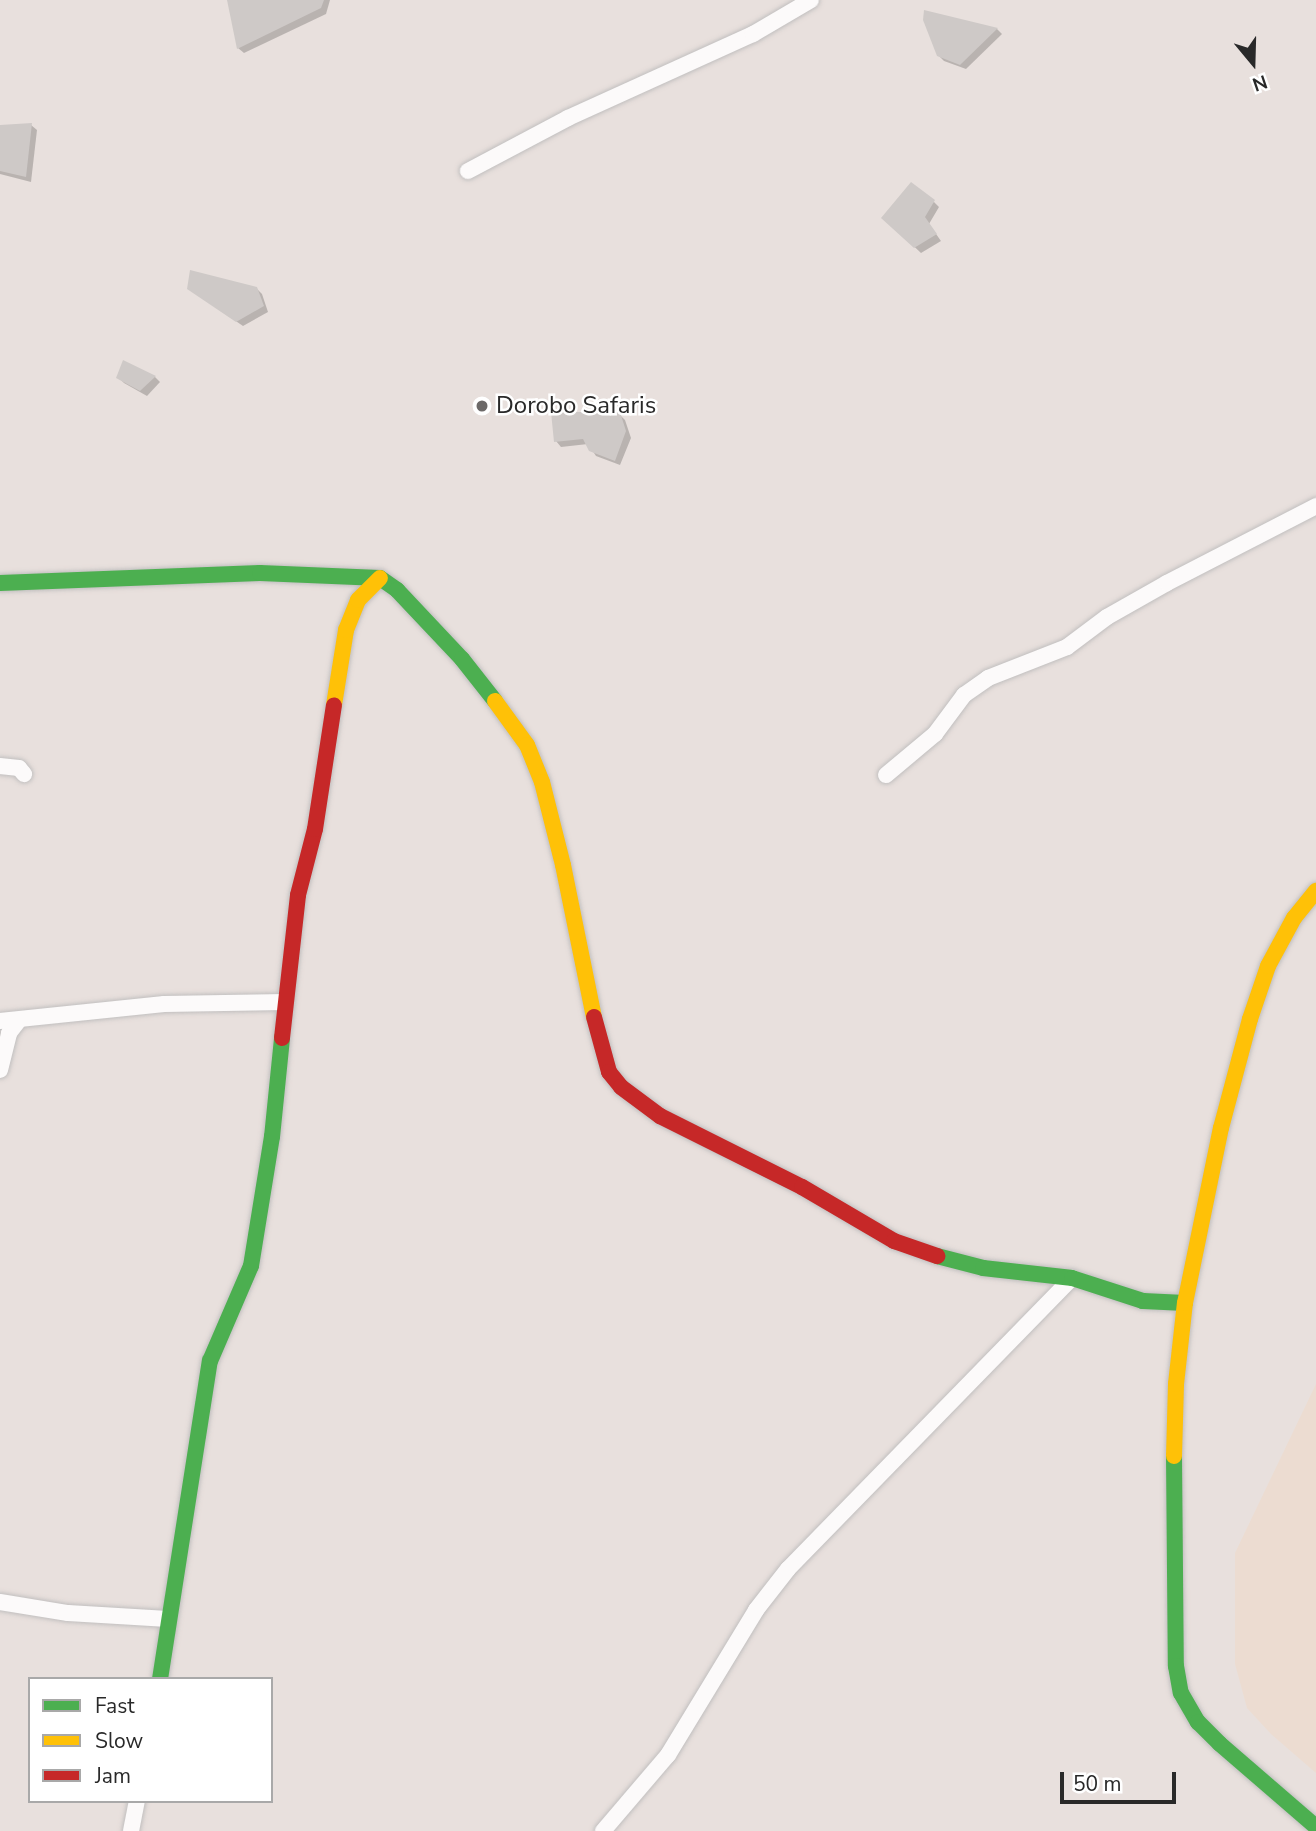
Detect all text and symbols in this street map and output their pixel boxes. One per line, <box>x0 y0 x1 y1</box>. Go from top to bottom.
north arrow <box>1218 28 1288 98</box>
text: N <box>1249 68 1271 97</box>
place label: Dorobo Safaris <box>496 392 656 420</box>
marker: Dorobo Safaris <box>474 398 490 414</box>
legend <box>28 1677 273 1803</box>
text: Fast <box>95 1692 135 1720</box>
text: Slow <box>95 1727 143 1755</box>
scale bar <box>1064 1758 1180 1802</box>
text: Jam <box>95 1762 131 1790</box>
text: 50 m <box>1073 1770 1122 1798</box>

